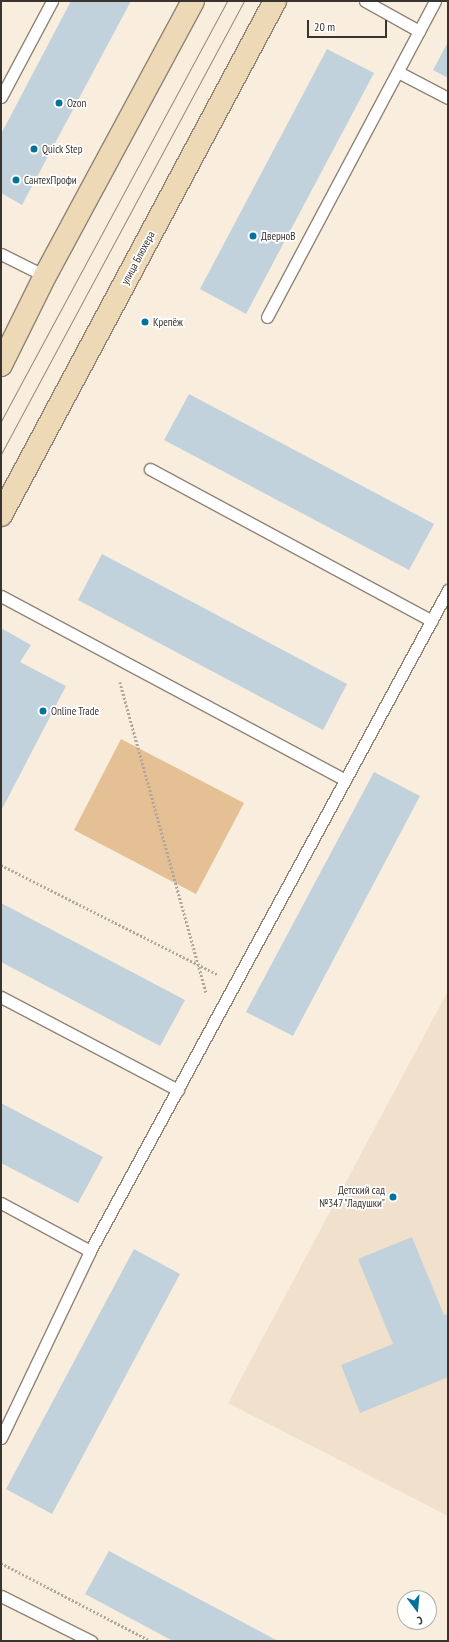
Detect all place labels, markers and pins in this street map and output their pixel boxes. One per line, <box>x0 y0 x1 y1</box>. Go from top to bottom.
place label: Ozon <box>67 96 86 110</box>
marker: Ozon <box>54 98 64 108</box>
place label: Quick Step <box>42 142 83 156</box>
marker: Quick Step <box>29 144 39 154</box>
place label: СантехПрофи <box>24 173 77 187</box>
marker: СантехПрофи <box>11 175 21 185</box>
place label: ДверноВ <box>261 229 295 243</box>
marker: ДверноВ <box>248 231 258 241</box>
place label: Крепёж <box>153 315 183 329</box>
marker: Крепёж <box>140 317 150 327</box>
place label: Online Trade <box>51 704 99 718</box>
marker: Online Trade <box>38 706 48 716</box>
place label: Детский сад №347 "Ладушки" <box>318 1184 385 1210</box>
marker: Детский сад №347 "Ладушки" <box>388 1192 398 1202</box>

